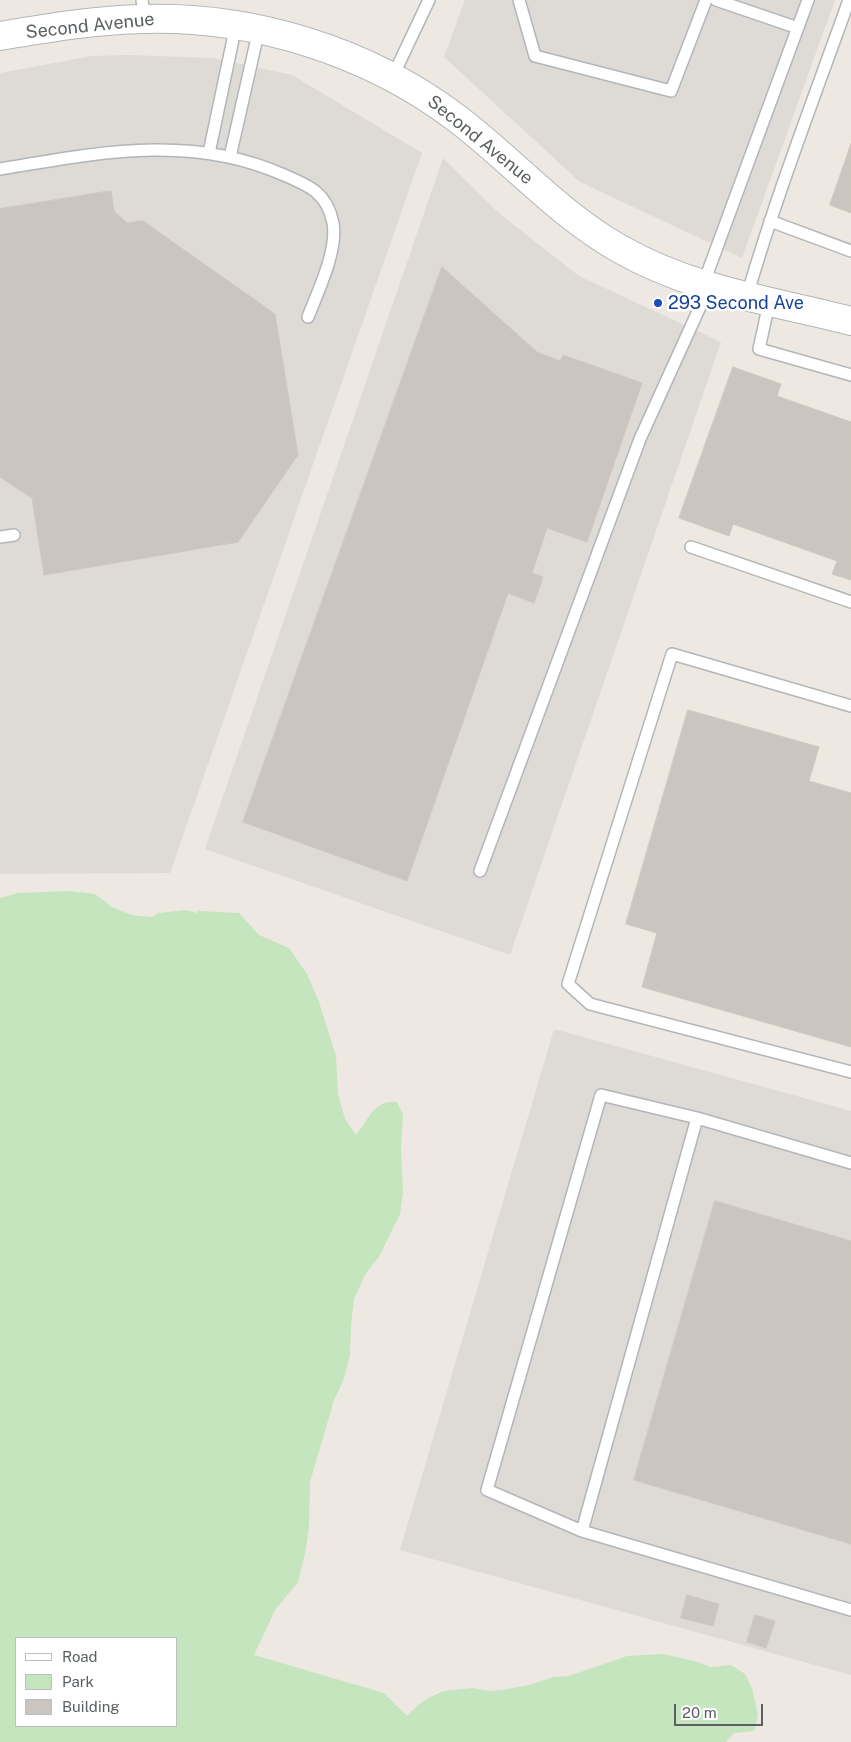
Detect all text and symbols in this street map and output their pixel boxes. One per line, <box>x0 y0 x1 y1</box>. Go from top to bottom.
street label: Second Avenue <box>24 8 156 44</box>
street label: Second Avenue <box>423 91 537 189</box>
place label: 293 Second Ave <box>668 292 804 314</box>
marker: 293 Second Ave <box>652 297 664 309</box>
legend <box>15 1637 178 1727</box>
text: Road <box>62 1648 98 1665</box>
text: Park <box>62 1673 94 1690</box>
scale bar <box>676 1694 765 1726</box>
text: Building <box>62 1698 120 1715</box>
text: 20 m <box>682 1704 717 1721</box>

